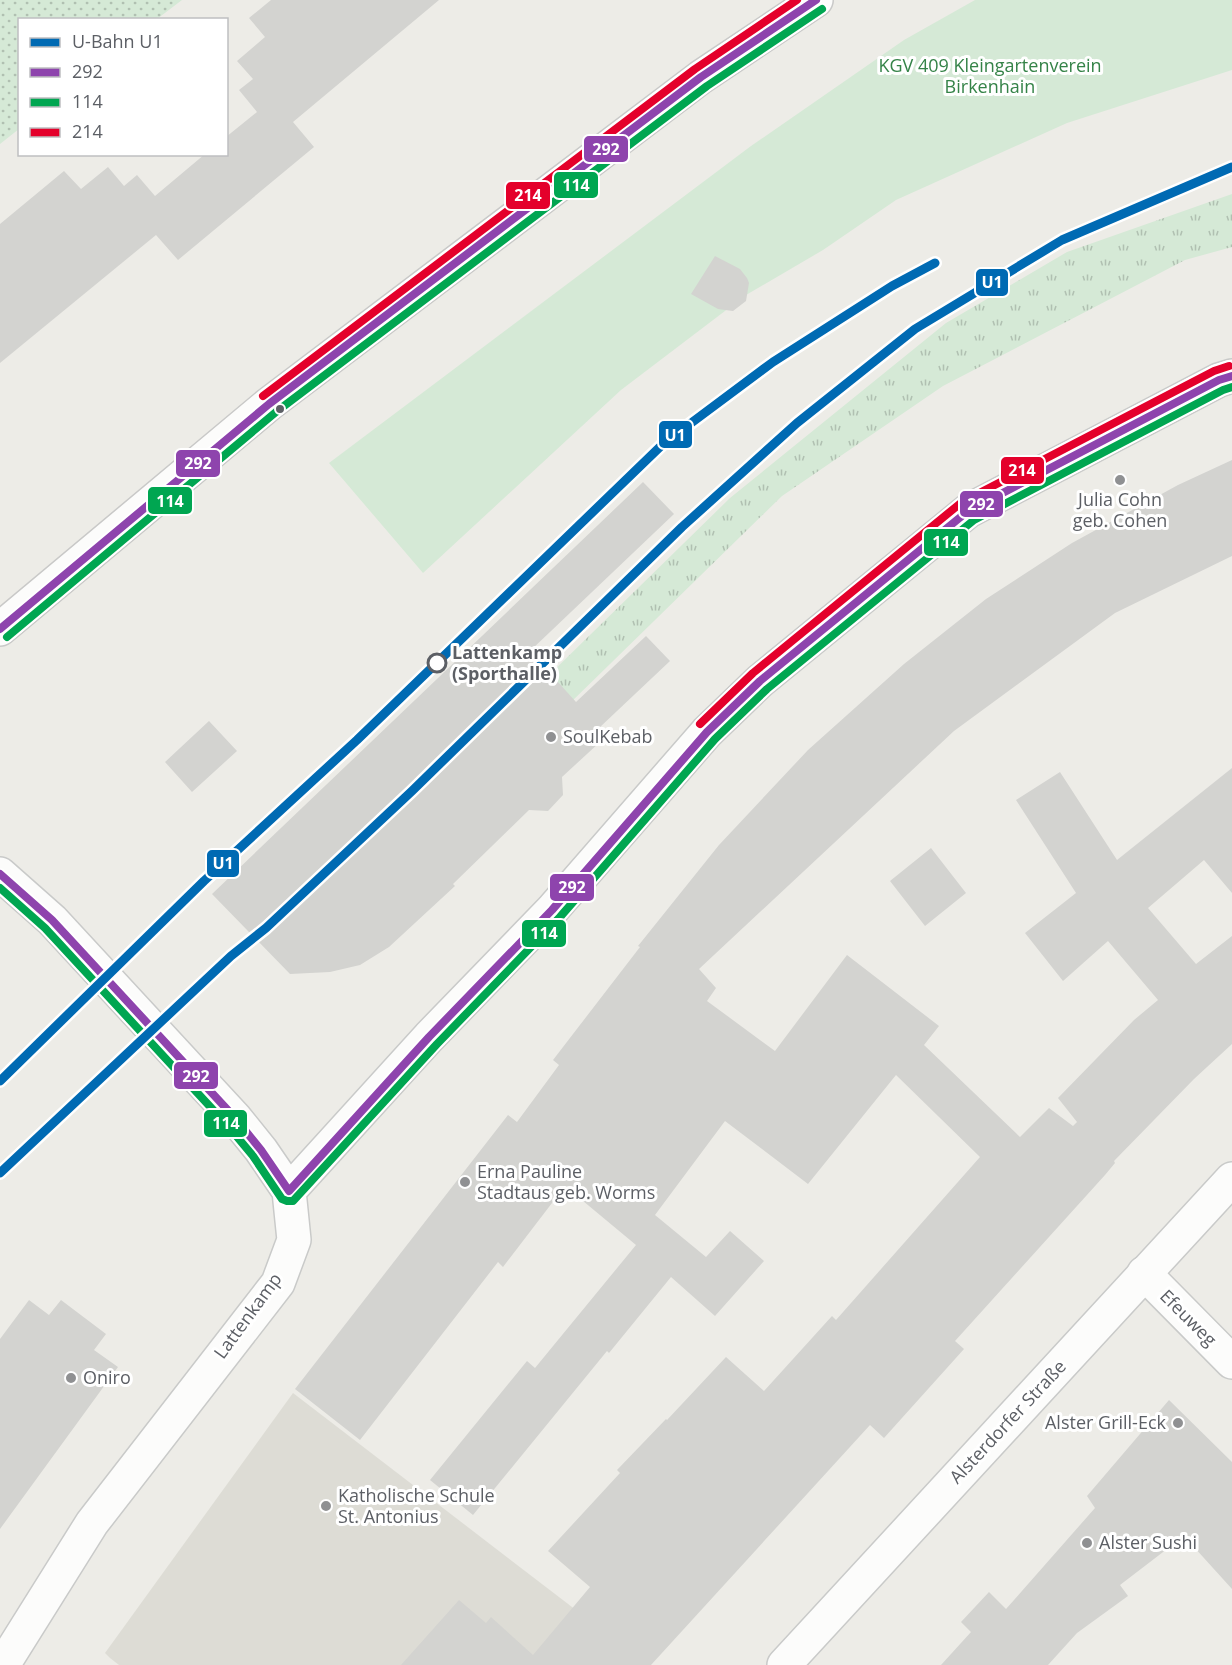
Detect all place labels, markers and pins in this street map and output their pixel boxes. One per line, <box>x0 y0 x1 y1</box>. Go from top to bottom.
unlabelled marker <box>274 403 286 415</box>
marker: Julia Cohn geb. Cohen <box>1113 473 1127 487</box>
place label: Julia Cohn geb. Cohen <box>1073 487 1167 532</box>
place label: Lattenkamp (Sporthalle) <box>452 640 562 685</box>
marker: Lattenkamp (Sporthalle) <box>427 653 447 673</box>
place label: SoulKebab <box>563 724 652 748</box>
marker: SoulKebab <box>544 730 558 744</box>
place label: Erna Pauline Stadtaus geb. Worms <box>477 1159 655 1204</box>
marker: Erna Pauline Stadtaus geb. Worms <box>458 1175 472 1189</box>
place label: Oniro <box>83 1365 131 1389</box>
marker: Oniro <box>64 1371 78 1385</box>
place label: Alster Grill-Eck <box>1045 1410 1167 1434</box>
marker: Alster Grill-Eck <box>1171 1416 1185 1430</box>
place label: Katholische Schule St. Antonius <box>338 1483 495 1528</box>
marker: Katholische Schule St. Antonius <box>319 1499 333 1513</box>
place label: Alster Sushi <box>1099 1530 1197 1554</box>
marker: Alster Sushi <box>1080 1536 1094 1550</box>

